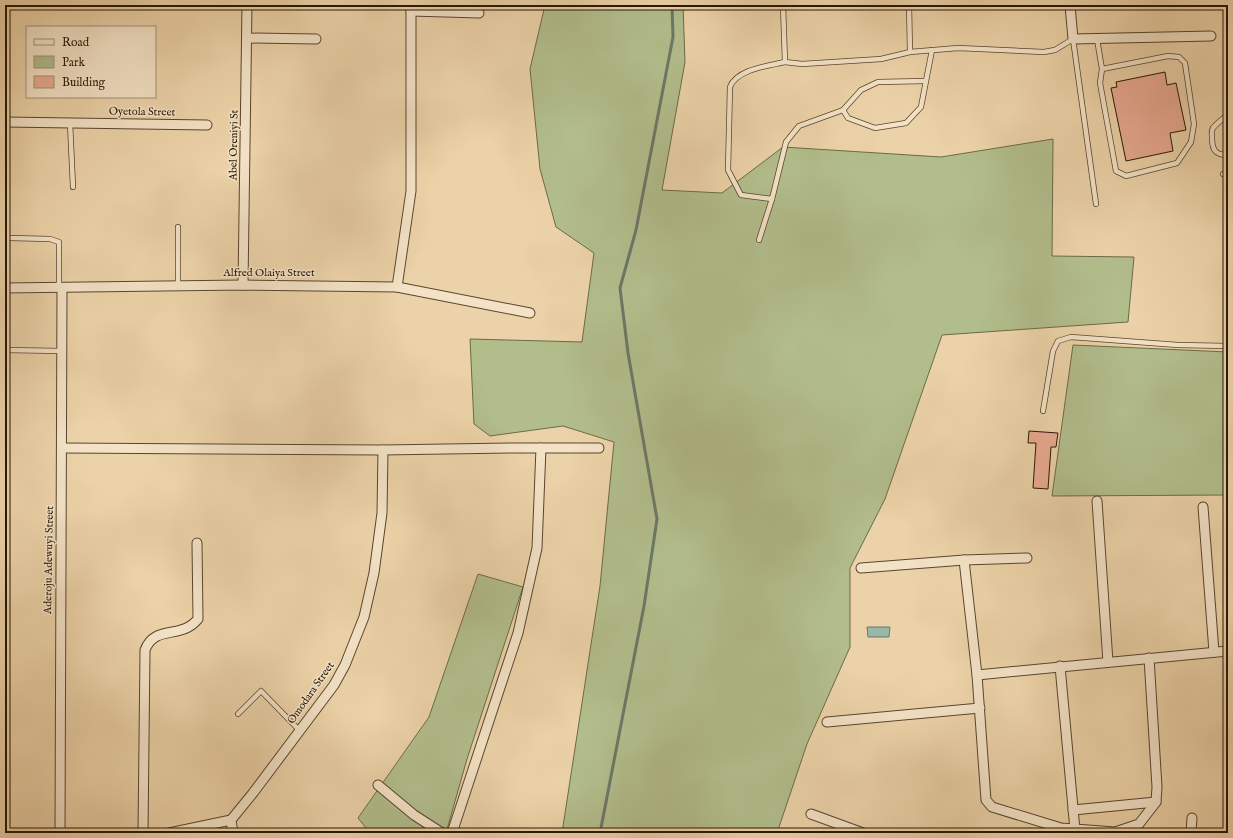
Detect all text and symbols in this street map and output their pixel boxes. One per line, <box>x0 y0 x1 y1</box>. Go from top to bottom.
legend <box>26 26 156 98</box>
text: Road <box>62 35 90 50</box>
text: Park <box>62 55 85 70</box>
text: Building <box>62 75 106 90</box>
street label: Oyetola Street <box>109 104 176 120</box>
street label: Abel Oreniyi St <box>226 109 242 182</box>
street label: Alfred Olaiya Street <box>222 266 315 280</box>
street label: Aderoju Adewuyi Street <box>41 505 57 615</box>
street label: Omodara Street <box>284 659 338 727</box>

